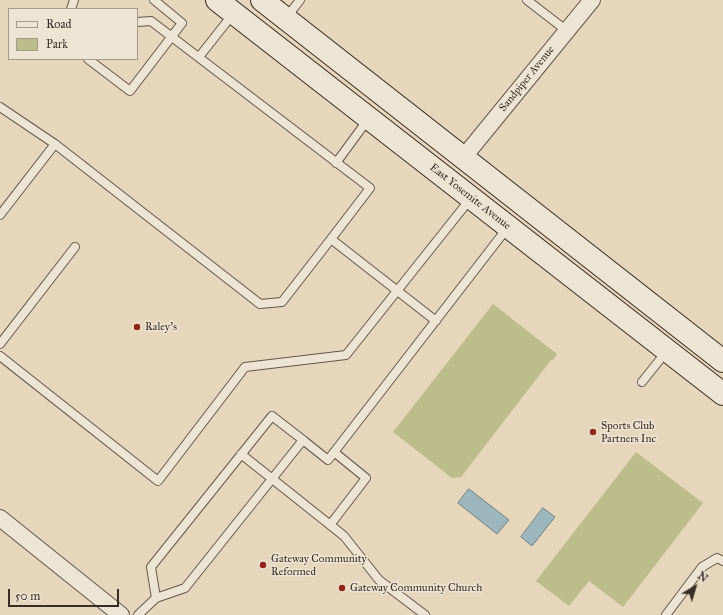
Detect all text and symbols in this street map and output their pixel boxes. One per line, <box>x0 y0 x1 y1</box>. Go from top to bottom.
legend <box>8 8 138 60</box>
text: Road <box>46 17 72 31</box>
text: Park <box>46 37 68 51</box>
street label: Sandpiper Avenue <box>497 44 557 114</box>
street label: East Yosemite Avenue <box>427 161 513 233</box>
place label: Raley's <box>145 320 177 334</box>
marker: Raley's <box>132 322 142 332</box>
place label: Sports Club Partners Inc <box>601 419 656 445</box>
marker: Sports Club Partners Inc <box>588 427 598 437</box>
place label: Gateway Community Reformed <box>271 552 367 578</box>
marker: Gateway Community Reformed <box>258 560 268 570</box>
north arrow <box>675 567 715 607</box>
text: N <box>695 569 710 585</box>
scale bar <box>10 581 121 607</box>
place label: Gateway Community Church <box>350 581 482 595</box>
marker: Gateway Community Church <box>337 583 347 593</box>
text: 50 m <box>15 589 40 603</box>

